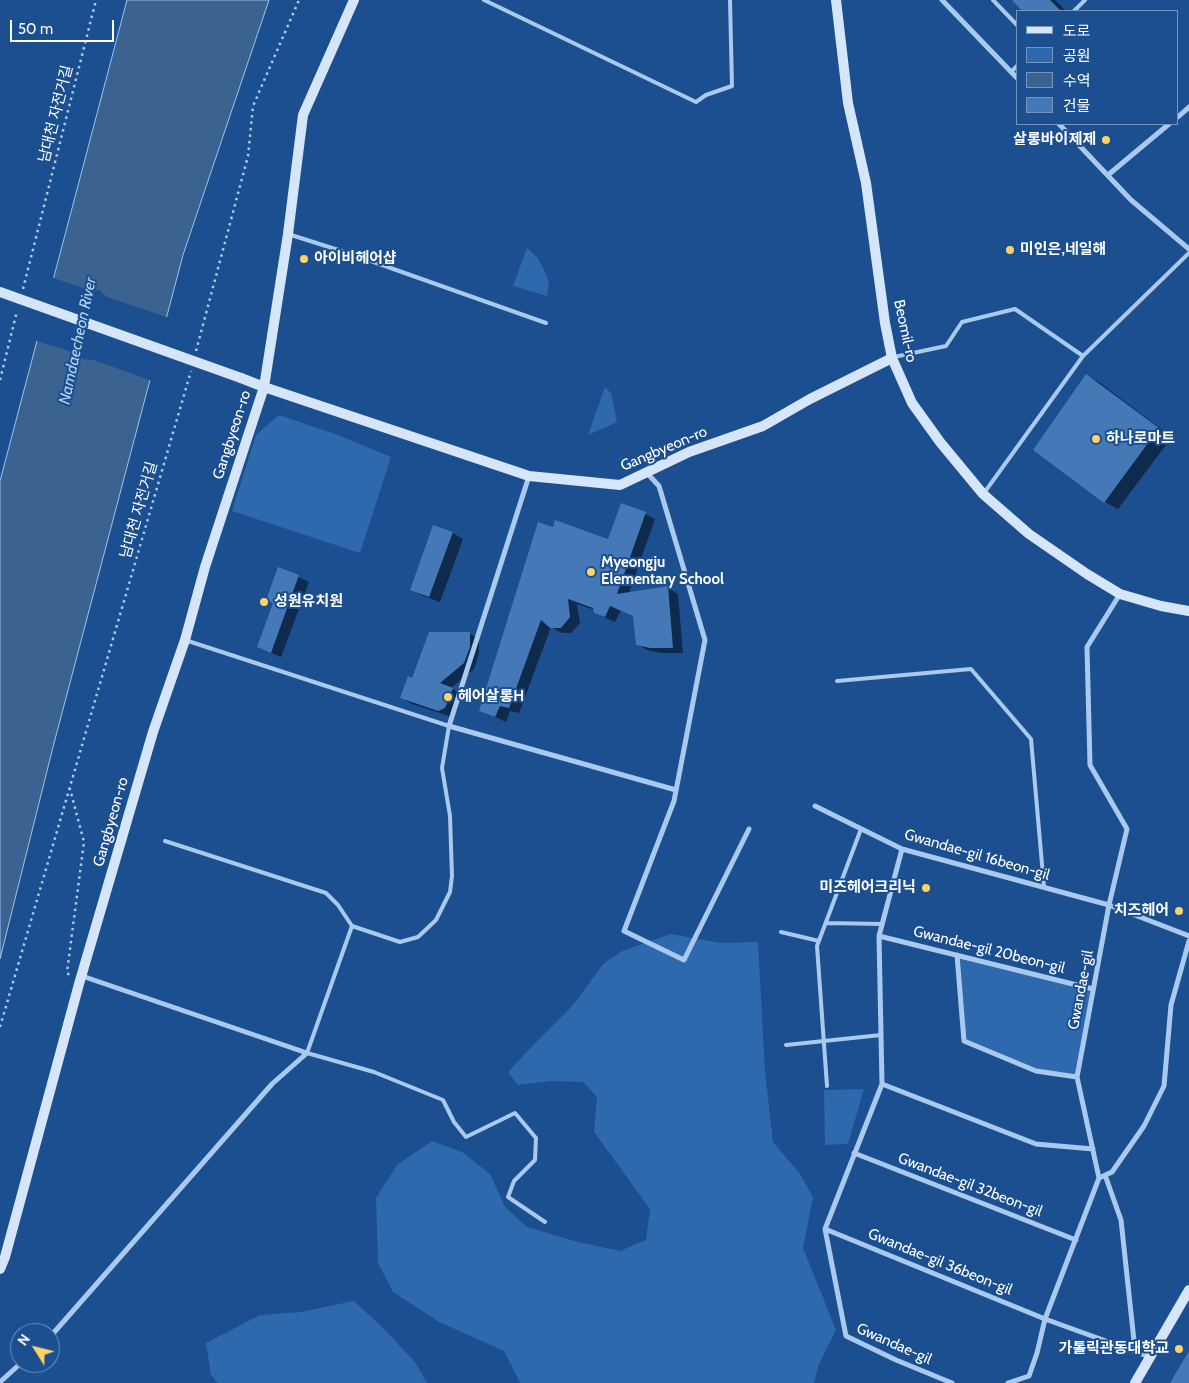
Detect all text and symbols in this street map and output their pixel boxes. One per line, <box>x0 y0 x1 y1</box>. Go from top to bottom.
scale bar <box>12 10 116 42</box>
legend <box>1016 10 1179 125</box>
text: 50 m <box>18 20 53 38</box>
text: 도로 <box>1063 22 1091 40</box>
text: 공원 <box>1063 47 1091 65</box>
street label: 남대천 자전거길 <box>35 63 77 165</box>
text: 수역 <box>1063 72 1091 90</box>
text: 건물 <box>1063 97 1091 115</box>
place label: 살롱바이제제 <box>1013 131 1096 149</box>
marker: 살롱바이제제 <box>1100 134 1112 146</box>
place label: 미인은,네일해 <box>1020 241 1106 259</box>
marker: 미인은,네일해 <box>1004 244 1016 256</box>
place label: 아이비헤어샵 <box>314 250 397 268</box>
marker: 아이비헤어샵 <box>298 253 310 265</box>
water label: Namdaecheon River <box>55 276 101 406</box>
street label: Beomil-ro <box>890 298 920 364</box>
street label: Gangbyeon-ro <box>209 388 255 482</box>
street label: Gangbyeon-ro <box>618 423 710 475</box>
place label: 하나로마트 <box>1106 430 1175 448</box>
marker: 하나로마트 <box>1090 433 1102 445</box>
street label: 남대천 자전거길 <box>117 459 161 561</box>
place label: Myeongju Elementary School <box>601 554 724 589</box>
marker: Myeongju Elementary School <box>585 566 597 578</box>
place label: 성원유치원 <box>274 593 343 611</box>
marker: 성원유치원 <box>258 596 270 608</box>
place label: 헤어살롱H <box>458 688 524 706</box>
marker: 헤어살롱H <box>442 691 454 703</box>
street label: Gangbyeon-ro <box>90 775 132 869</box>
street label: Gwandae-gil 16beon-gil <box>902 826 1052 884</box>
place label: 미즈헤어크리닉 <box>819 879 916 897</box>
marker: 미즈헤어크리닉 <box>920 882 932 894</box>
place label: 치즈헤어 <box>1114 902 1169 920</box>
marker: 치즈헤어 <box>1173 905 1185 917</box>
street label: Gwandae-gil 20beon-gil <box>911 922 1067 978</box>
street label: Gwandae-gil <box>1064 949 1098 1031</box>
street label: Gwandae-gil 32beon-gil <box>895 1149 1045 1221</box>
street label: Gwandae-gil 36beon-gil <box>865 1225 1015 1299</box>
street label: Gwandae-gil <box>854 1319 934 1369</box>
north arrow <box>10 1323 60 1373</box>
text: N <box>13 1330 34 1349</box>
place label: 가톨릭관동대학교 <box>1059 1340 1169 1358</box>
marker: 가톨릭관동대학교 <box>1173 1343 1185 1355</box>

